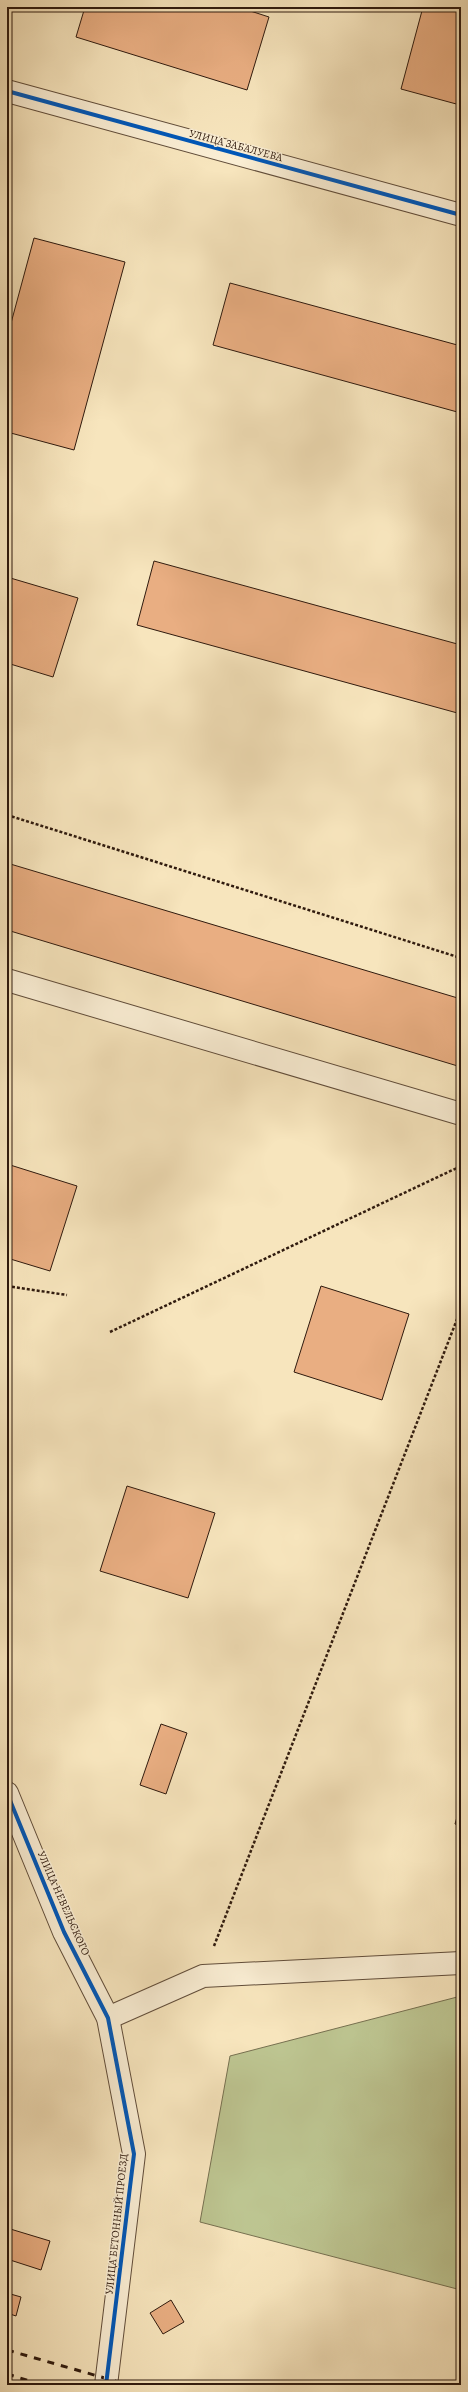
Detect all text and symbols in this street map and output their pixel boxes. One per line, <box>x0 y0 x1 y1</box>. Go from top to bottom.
street label: УЛИЦА ЗАБАЛУЕВА <box>187 126 285 165</box>
street label: УЛИЦА НЕВЕЛЬСКОГО <box>34 1849 94 1958</box>
street label: УЛИЦА БЕТОННЫЙ ПРОЕЗД <box>102 2153 131 2295</box>

